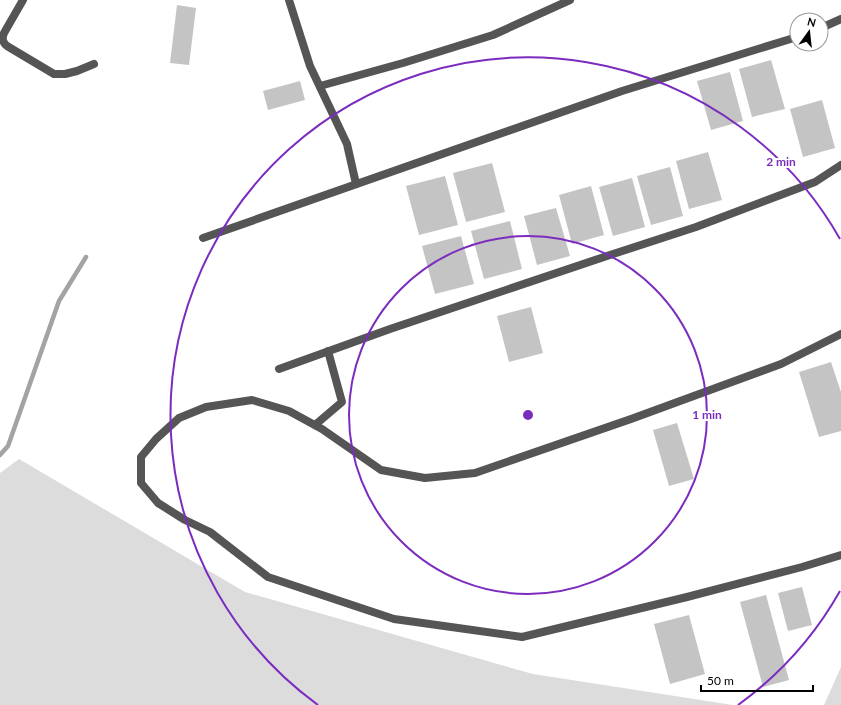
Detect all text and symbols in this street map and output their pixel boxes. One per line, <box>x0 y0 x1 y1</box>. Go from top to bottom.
north arrow <box>789 12 829 52</box>
text: N <box>806 14 817 29</box>
text: 2 min <box>766 154 796 169</box>
text: 1 min <box>692 407 722 422</box>
centre of rings <box>521 408 535 422</box>
scale bar <box>701 667 813 693</box>
text: 50 m <box>707 673 734 688</box>

